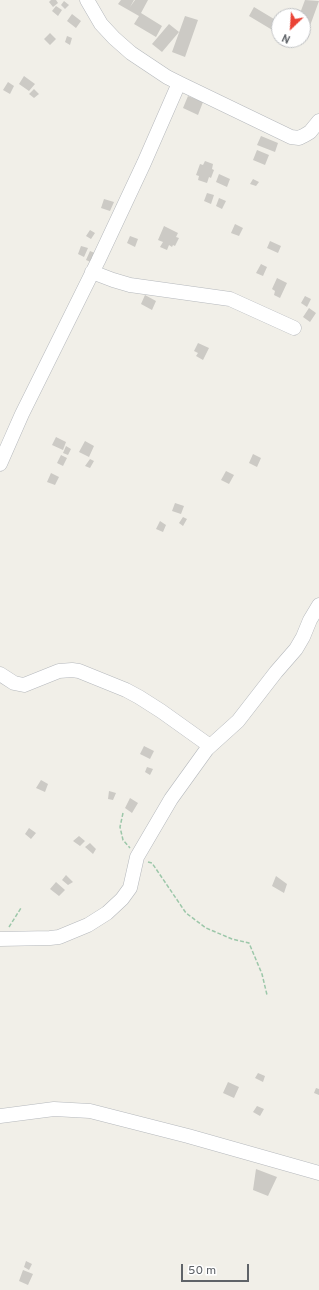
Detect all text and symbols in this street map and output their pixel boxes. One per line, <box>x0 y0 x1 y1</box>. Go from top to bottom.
north arrow <box>271 8 311 48</box>
text: N <box>280 30 293 46</box>
scale bar <box>183 1256 251 1282</box>
text: 50 m <box>188 1263 216 1279</box>

